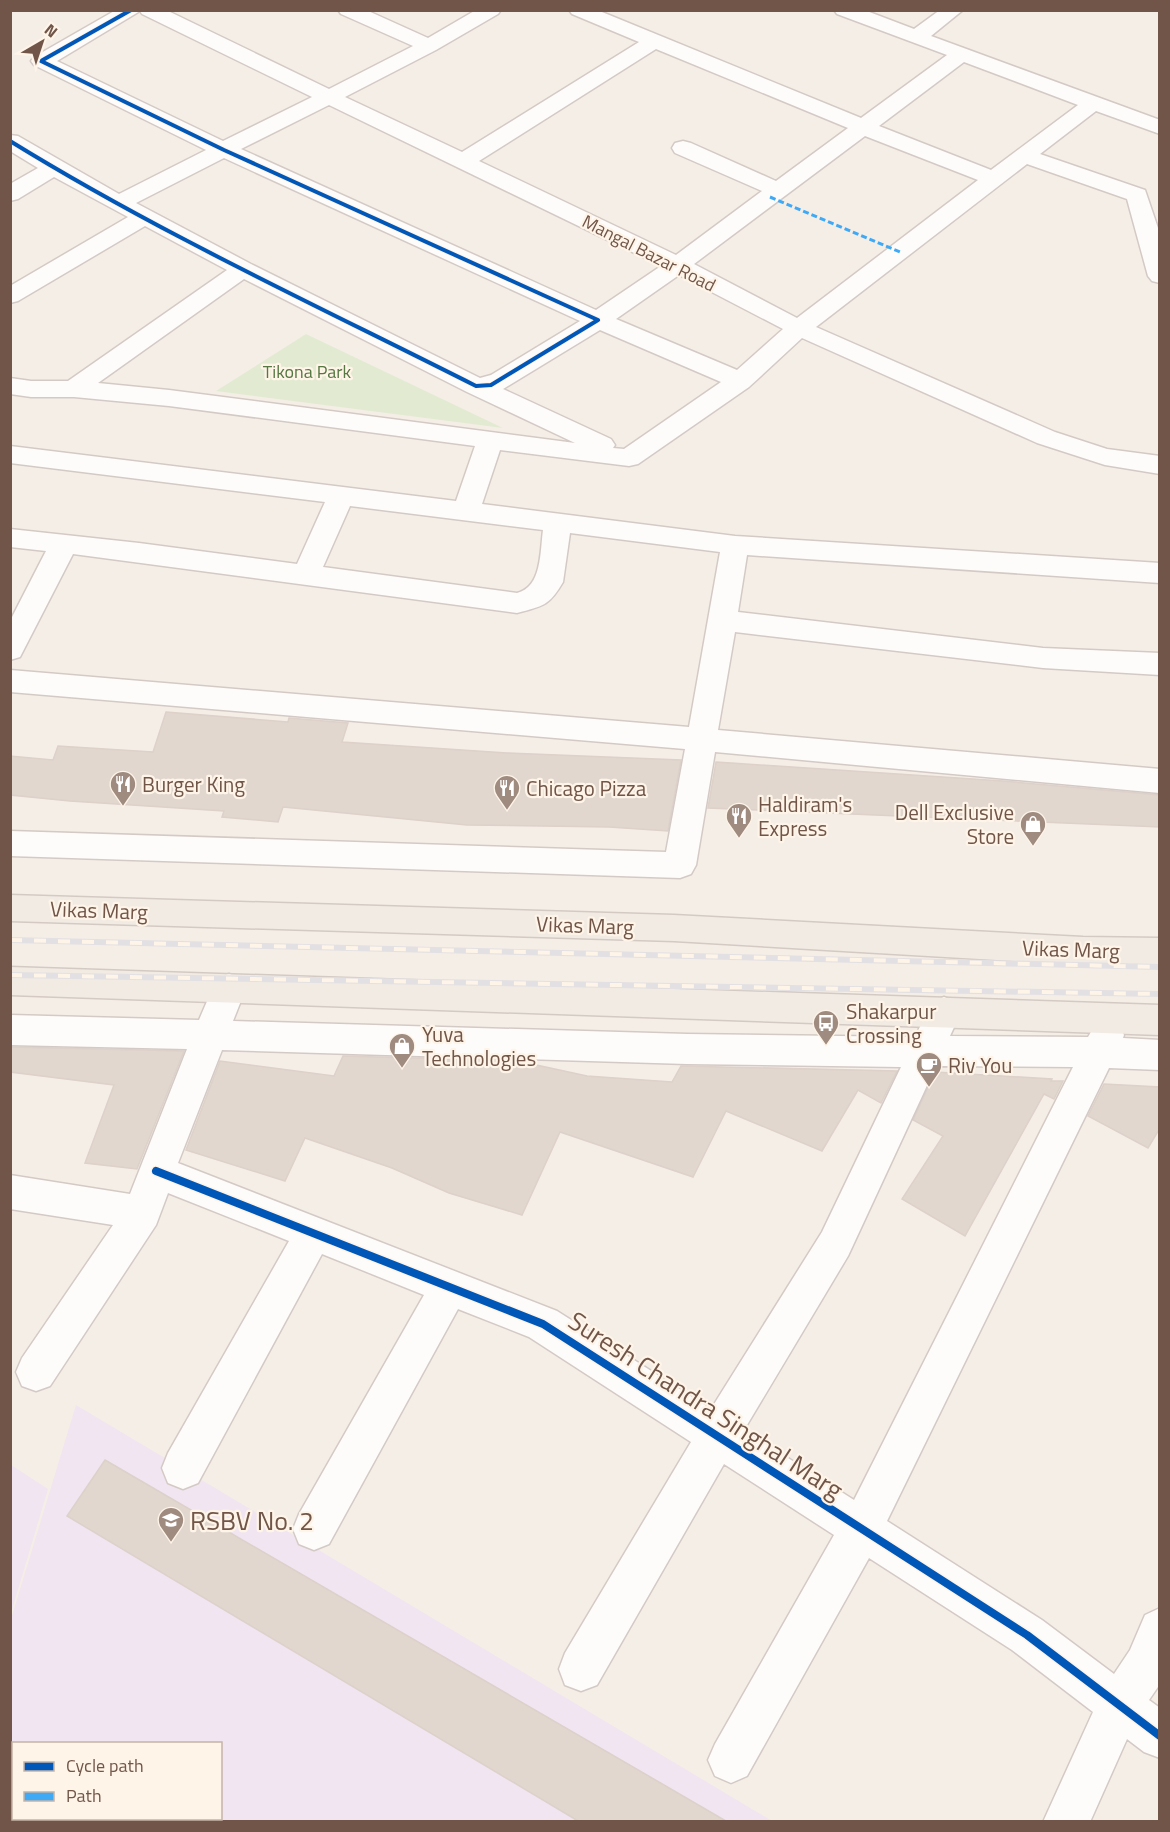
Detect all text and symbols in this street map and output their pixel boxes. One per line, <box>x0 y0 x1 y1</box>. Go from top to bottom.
north arrow <box>12 12 72 72</box>
text: N <box>40 18 63 43</box>
street label: Mangal Bazar Road <box>578 208 720 298</box>
park label: Tikona Park <box>263 358 352 385</box>
place label: Burger King <box>142 768 245 800</box>
restaurant icon: Burger King <box>108 769 138 807</box>
place label: Chicago Pizza <box>526 772 647 804</box>
restaurant icon: Chicago Pizza <box>492 773 522 811</box>
place label: Haldiram's Express <box>758 788 852 844</box>
place label: Dell Exclusive Store <box>895 796 1014 852</box>
restaurant icon: Haldiram's Express <box>724 801 754 839</box>
shop icon: Dell Exclusive Store <box>1018 809 1048 847</box>
street label: Vikas Marg <box>50 892 149 928</box>
street label: Vikas Marg <box>536 907 635 943</box>
street label: Vikas Marg <box>1022 931 1121 967</box>
place label: Shakarpur Crossing <box>846 995 936 1051</box>
bus stop icon: Shakarpur Crossing <box>811 1008 841 1046</box>
place label: Yuva Technologies <box>422 1018 536 1074</box>
shop icon: Yuva Technologies <box>387 1031 417 1069</box>
place label: Riv You <box>948 1049 1012 1081</box>
cafe icon: Riv You <box>914 1050 944 1088</box>
street label: Suresh Chandra Singhal Marg <box>561 1301 851 1509</box>
place label: RSBV No. 2 <box>190 1501 314 1540</box>
school or university icon: RSBV No. 2 <box>156 1505 186 1543</box>
legend <box>12 1742 222 1820</box>
text: Cycle path <box>66 1752 144 1779</box>
text: Path <box>66 1782 102 1809</box>

